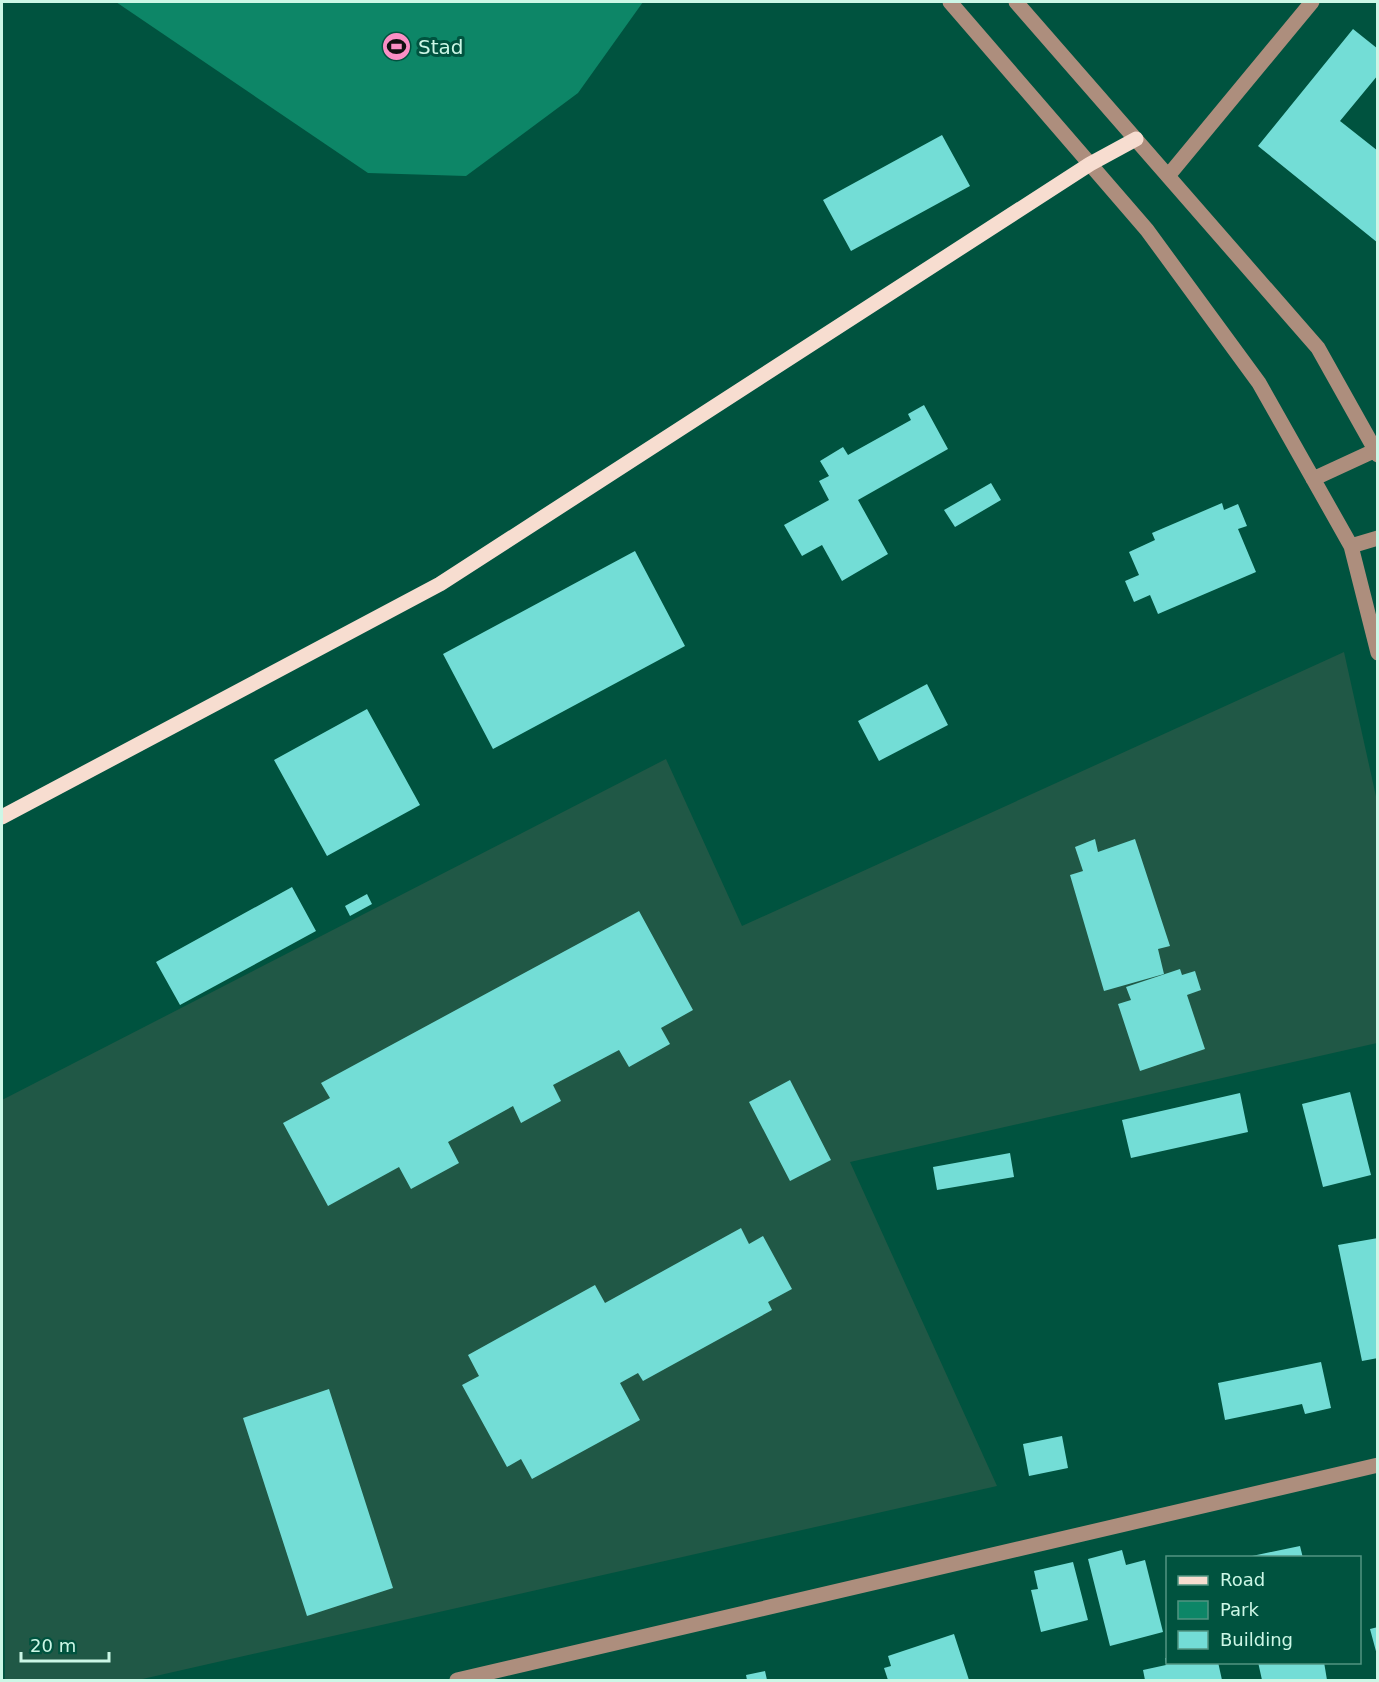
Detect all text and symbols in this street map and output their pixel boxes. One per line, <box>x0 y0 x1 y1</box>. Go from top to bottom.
sports icon: Stad <box>381 31 413 63</box>
place label: Stad <box>418 35 464 59</box>
legend <box>1166 1556 1361 1664</box>
text: Road <box>1220 1569 1265 1590</box>
text: Park <box>1220 1599 1259 1620</box>
scale bar <box>21 1625 110 1663</box>
text: Building <box>1220 1629 1293 1650</box>
text: 20 m <box>30 1635 76 1656</box>

